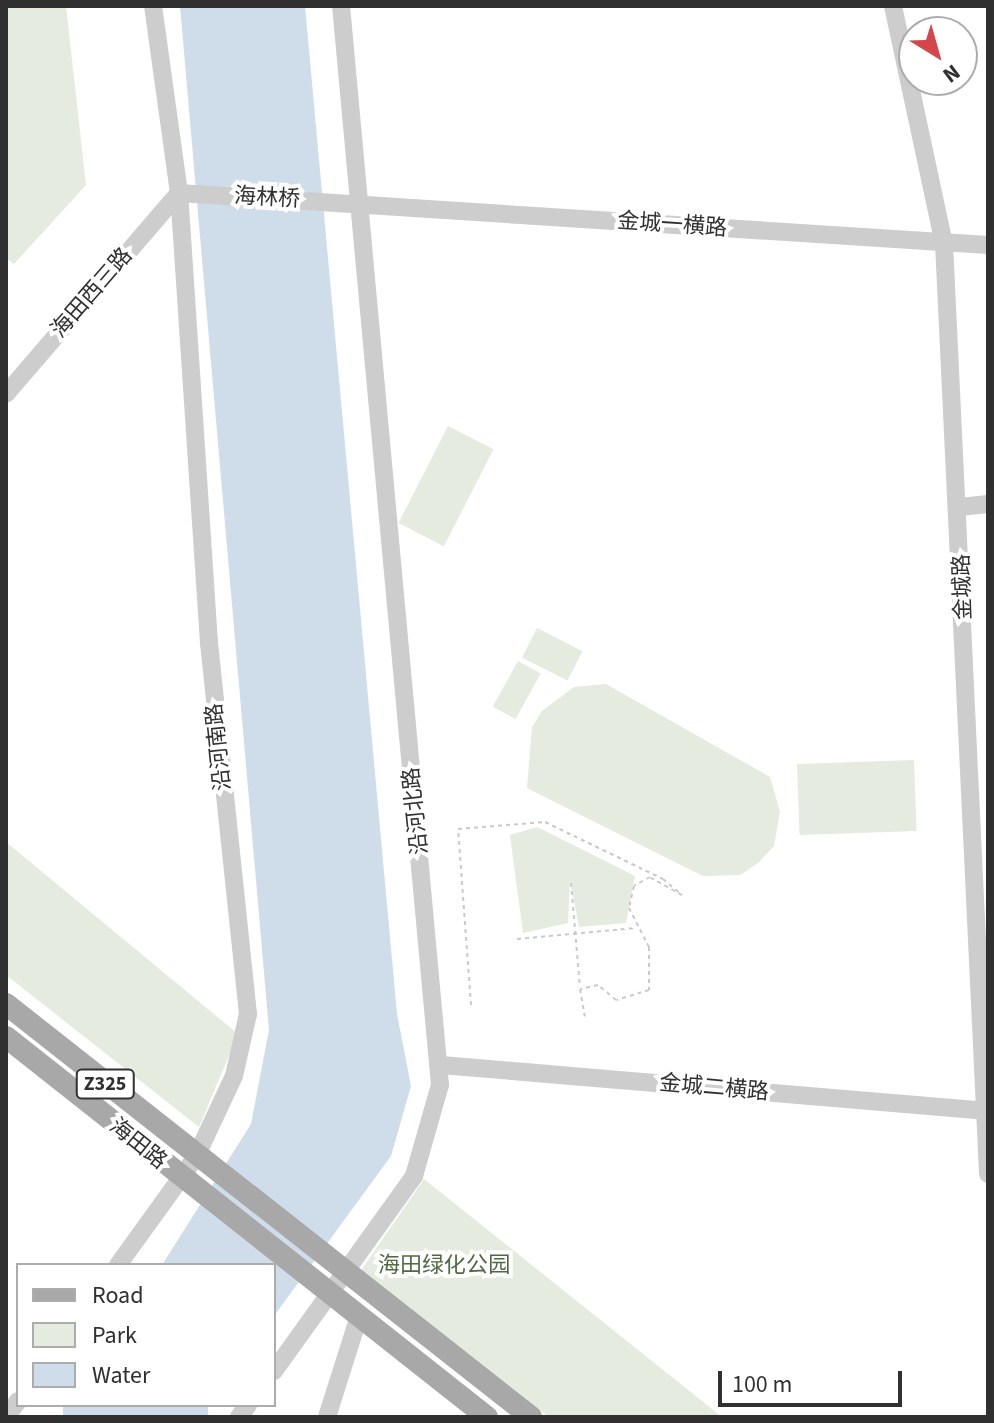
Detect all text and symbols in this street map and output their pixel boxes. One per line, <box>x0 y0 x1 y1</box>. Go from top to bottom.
north arrow <box>898 16 978 96</box>
text: N <box>936 56 967 91</box>
street label: 海林桥 <box>233 183 301 213</box>
street label: 金城一横路 <box>616 208 728 242</box>
street label: 海田西三路 <box>46 243 138 343</box>
street label: 金城路 <box>949 554 977 620</box>
street label: 沿河南路 <box>201 702 237 792</box>
street label: 沿河北路 <box>398 766 434 856</box>
road number: Z325 <box>75 1068 135 1100</box>
street label: 金城二横路 <box>658 1070 770 1106</box>
street label: 海田路 <box>104 1113 172 1175</box>
park label: 海田绿化公园 <box>378 1253 510 1279</box>
legend <box>16 1263 276 1407</box>
text: Road <box>92 1278 144 1313</box>
text: Park <box>92 1318 137 1353</box>
scale bar <box>722 1355 906 1405</box>
text: Water <box>92 1358 150 1393</box>
text: 100 m <box>732 1367 792 1402</box>

